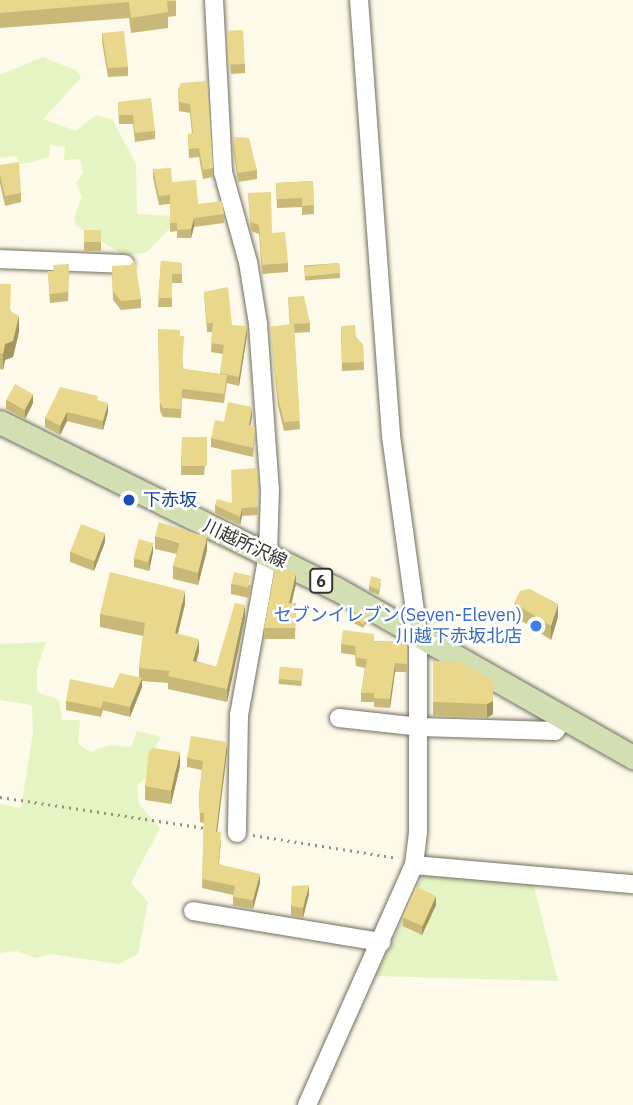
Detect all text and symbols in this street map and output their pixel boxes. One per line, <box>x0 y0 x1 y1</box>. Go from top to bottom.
place label: 下赤坂 <box>143 489 197 511</box>
marker: 下赤坂 <box>121 492 137 508</box>
street label: 川越所沢線 <box>200 515 290 573</box>
road number: 6 <box>309 568 333 594</box>
place label: セブンイレブン(Seven-Eleven) 川越下赤坂北店 <box>274 605 522 648</box>
marker: セブンイレブン(Seven-Eleven) 川越下赤坂北店 <box>528 618 544 634</box>

